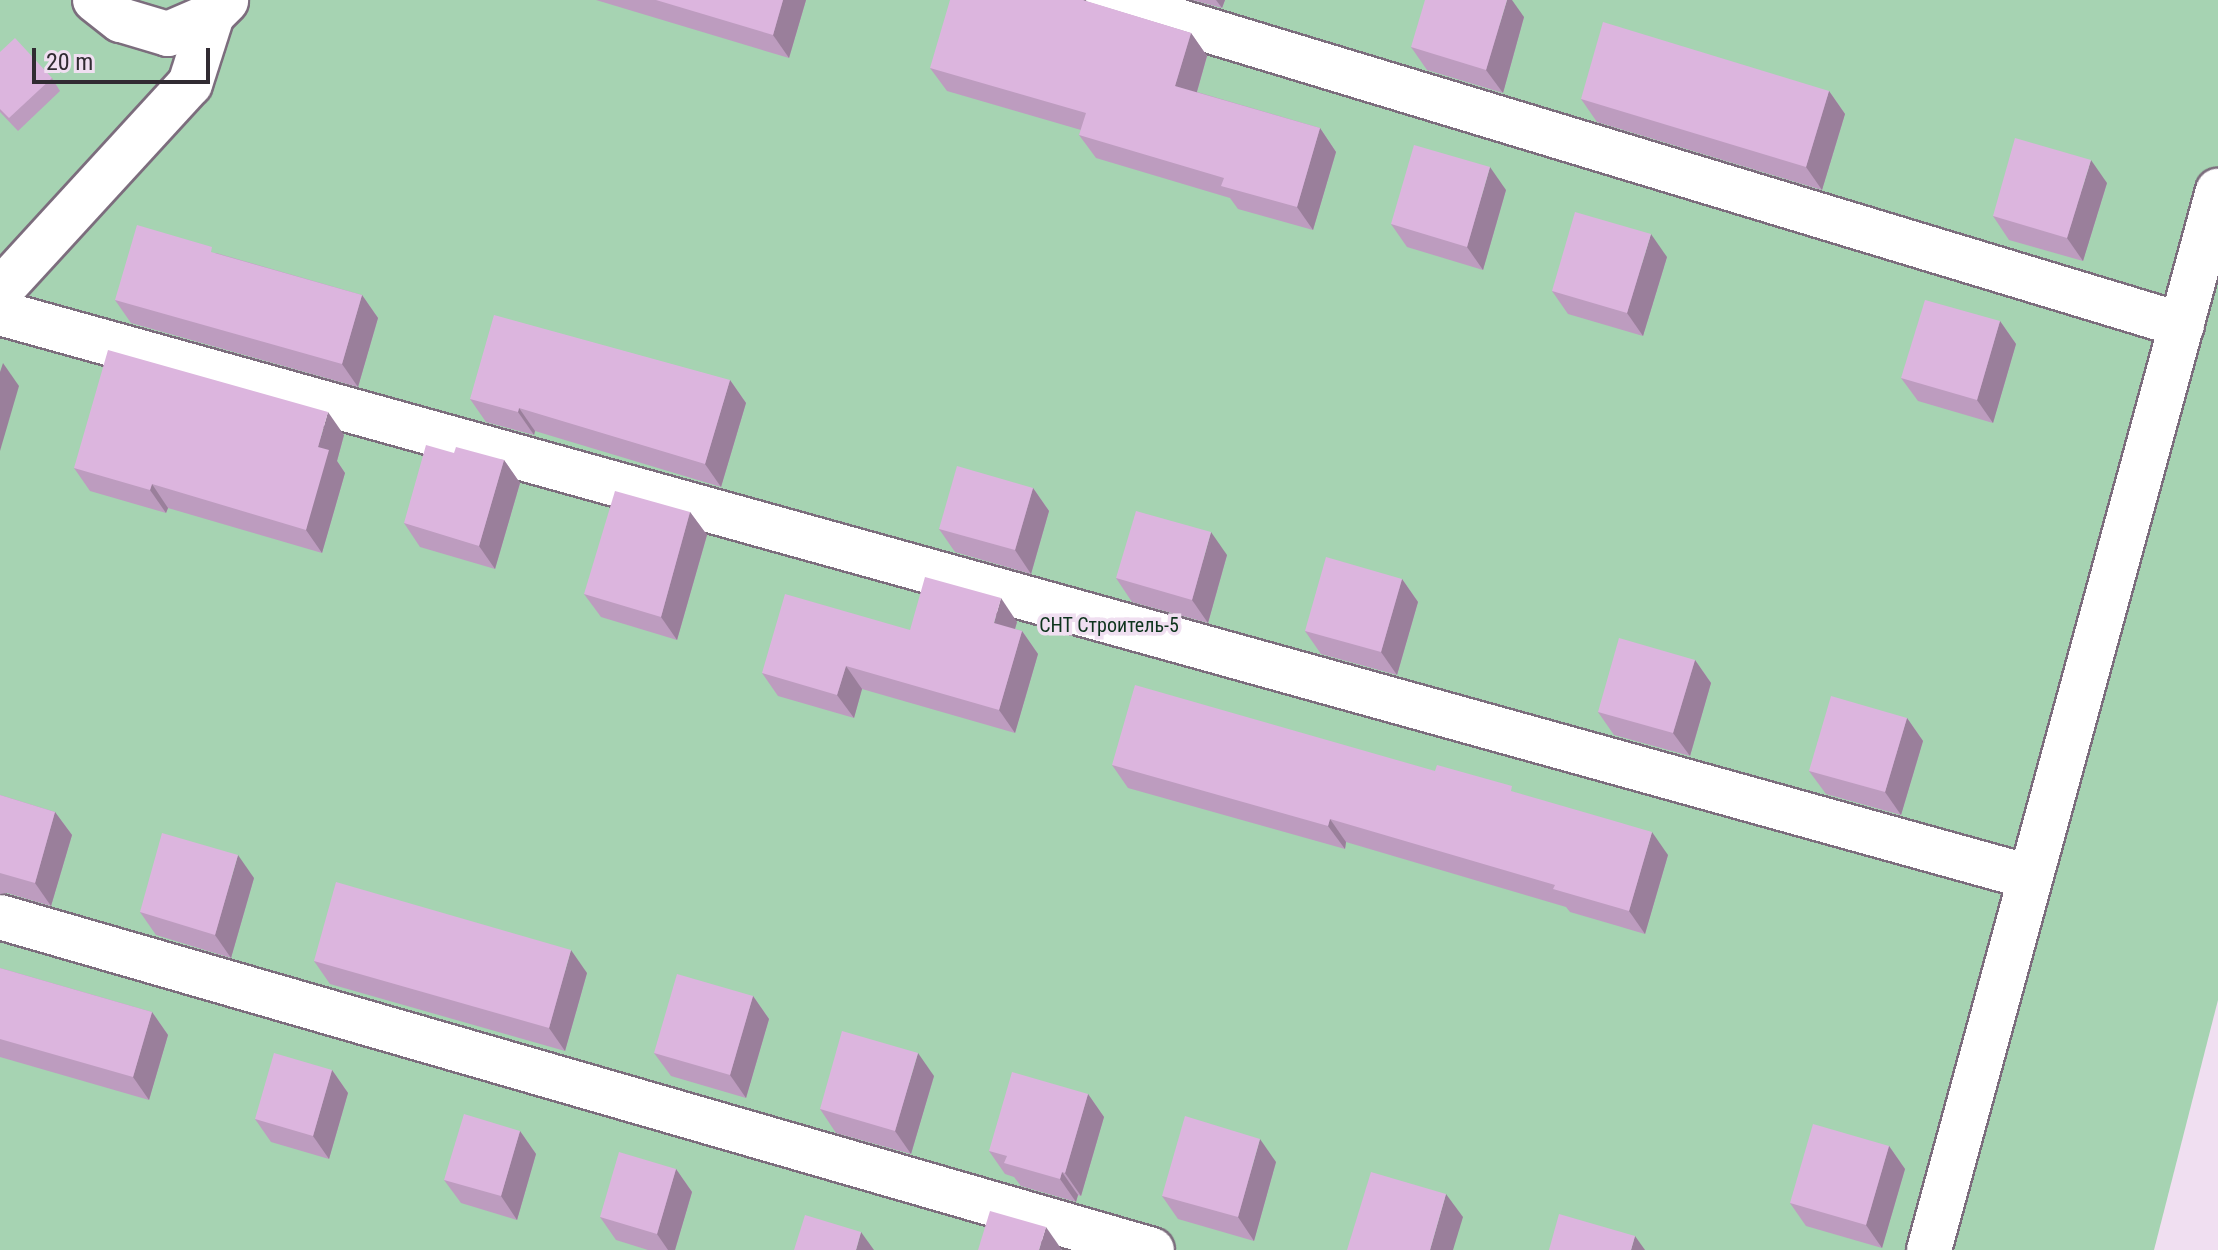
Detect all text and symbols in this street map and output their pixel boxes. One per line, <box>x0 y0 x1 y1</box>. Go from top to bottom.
scale bar <box>36 32 214 82</box>
text: 20 m <box>46 48 93 76</box>
park label: СНТ Строитель-5 <box>1039 613 1179 637</box>

